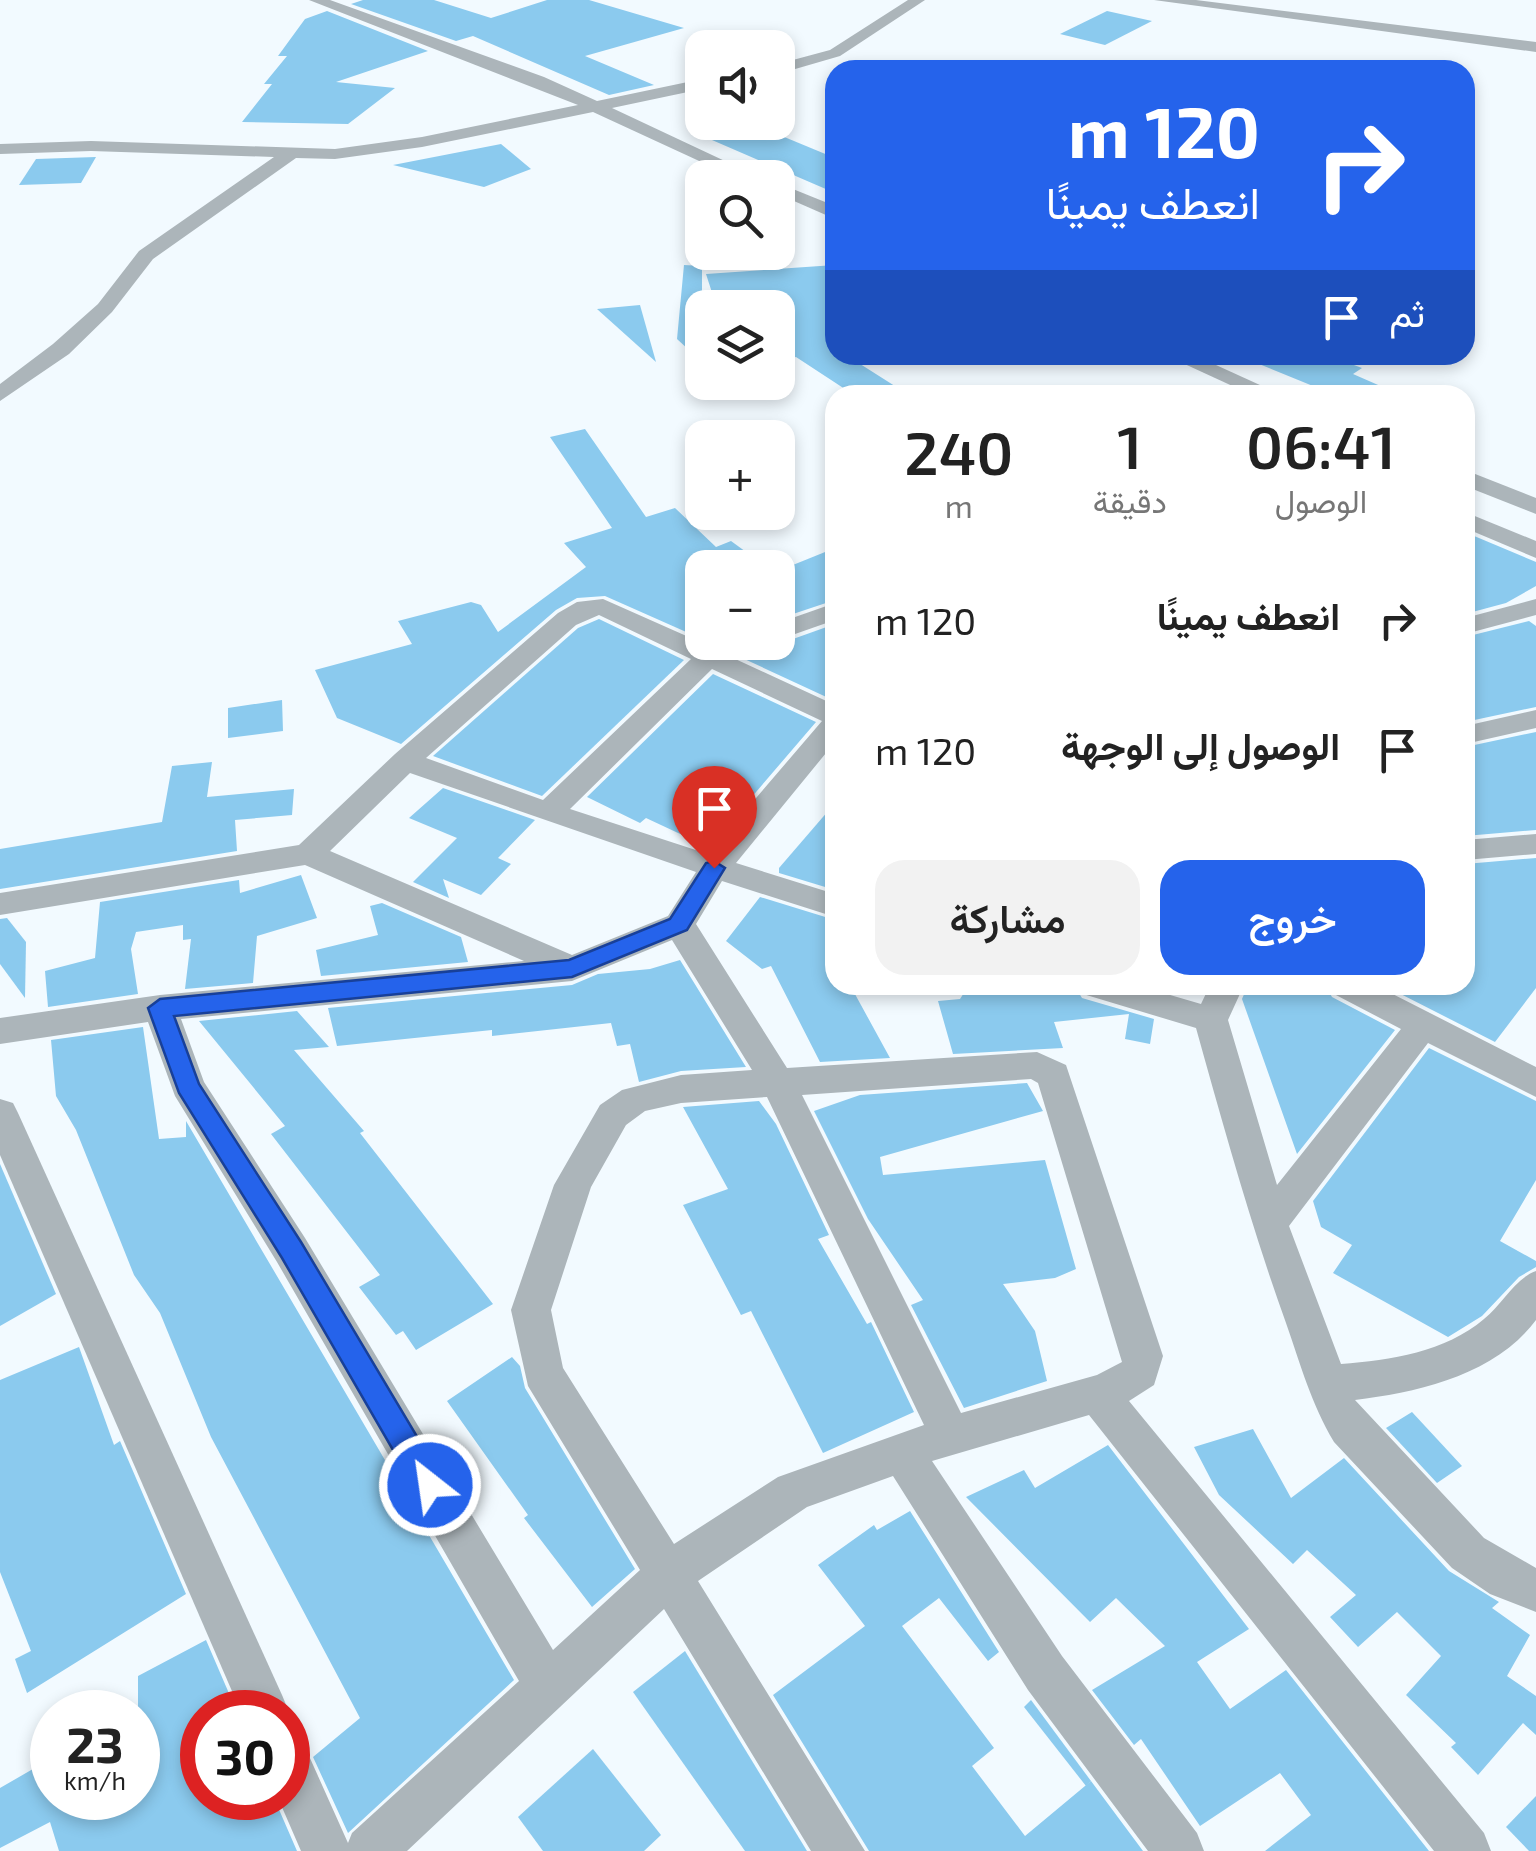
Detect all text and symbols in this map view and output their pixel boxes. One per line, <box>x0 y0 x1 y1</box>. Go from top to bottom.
map controls <box>685 30 795 660</box>
button: sound <box>685 30 795 140</box>
text: 120 m <box>1068 88 1260 172</box>
icon: right <box>1295 100 1425 230</box>
button: search <box>685 160 795 270</box>
text: انعطف يمينًا <box>1046 174 1260 228</box>
text: ثم <box>1389 289 1425 335</box>
button: layers <box>685 290 795 400</box>
icon: arrive <box>1314 290 1369 345</box>
text: 1 <box>1117 409 1142 481</box>
text: 06:41 <box>1246 409 1396 481</box>
text: 240 <box>904 415 1013 487</box>
button: + <box>685 420 795 530</box>
text: دقيقة <box>1093 481 1167 519</box>
text: الوصول <box>1275 481 1367 519</box>
text: m <box>945 486 973 524</box>
button: − <box>685 550 795 660</box>
text: انعطف يمينًا <box>1157 592 1340 638</box>
icon: right <box>1370 593 1425 648</box>
text: 120 m <box>875 597 976 643</box>
text: الوصول إلى الوجهة <box>1061 722 1340 768</box>
icon: arrive <box>1370 723 1425 778</box>
text: 120 m <box>875 727 976 773</box>
pin <box>672 766 757 869</box>
icon: arrive <box>687 781 742 836</box>
button: مشاركة <box>875 860 1140 975</box>
button: خروج <box>1160 860 1425 975</box>
position arrow <box>378 1433 482 1537</box>
speed limit sign: 30 <box>180 1690 310 1820</box>
text: 23 <box>66 1713 124 1773</box>
text: km/h <box>64 1765 126 1795</box>

